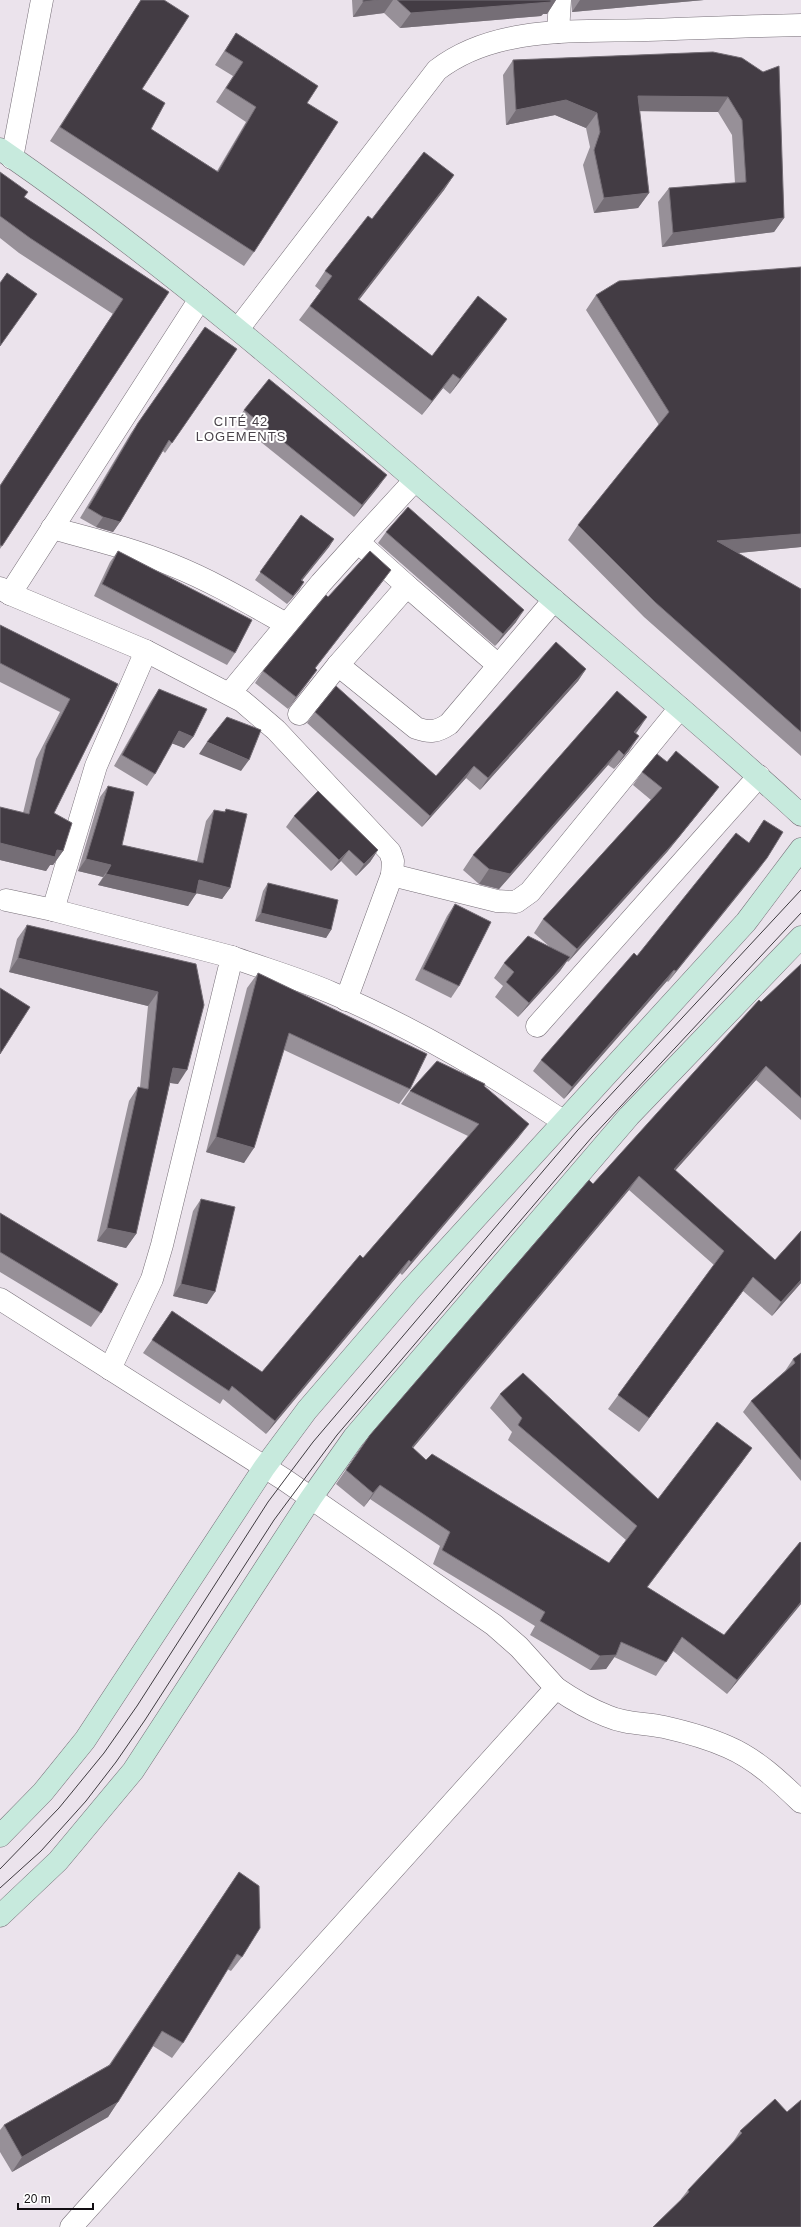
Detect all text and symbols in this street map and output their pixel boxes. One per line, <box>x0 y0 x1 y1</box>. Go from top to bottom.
district label: CITÉ 42 LOGEMENTS <box>196 414 286 444</box>
scale bar <box>18 2185 93 2211</box>
text: 20 m <box>24 2192 51 2206</box>

